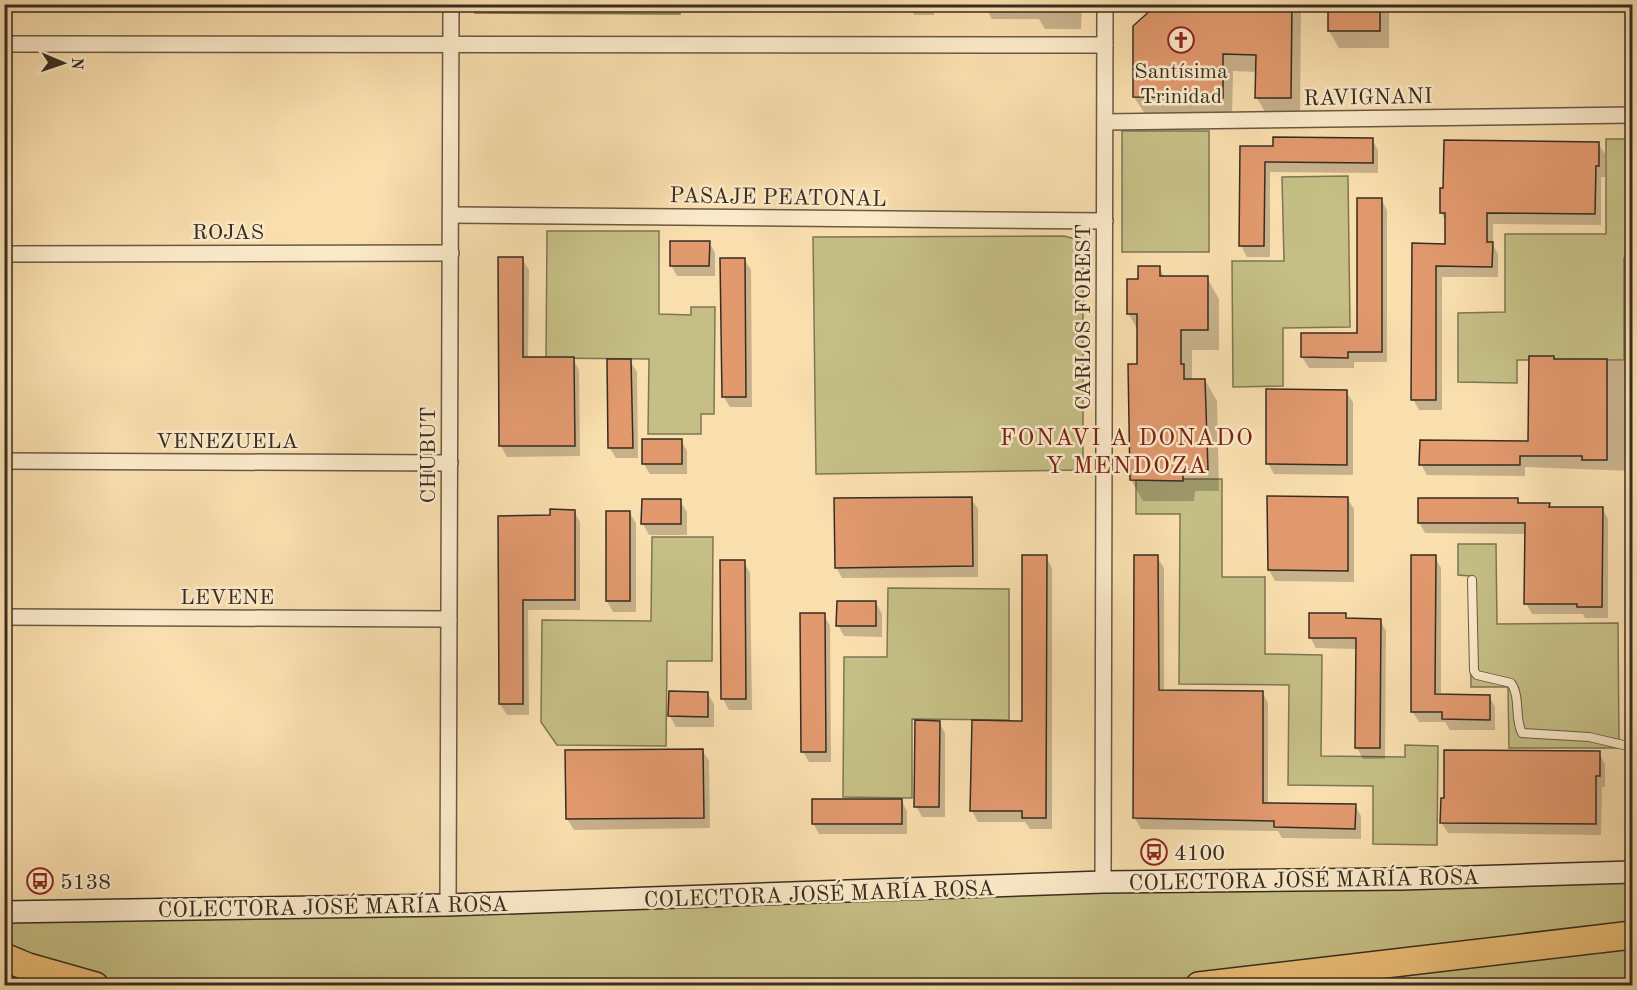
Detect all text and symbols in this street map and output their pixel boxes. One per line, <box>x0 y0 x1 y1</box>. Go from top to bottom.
church icon: Santísima Trinidad <box>1166 25 1196 55</box>
north arrow <box>33 33 93 93</box>
text: N <box>68 57 84 71</box>
place label: Santísima Trinidad <box>1134 61 1228 108</box>
street label: RAVIGNANI <box>1303 86 1433 110</box>
street label: PASAJE PEATONAL <box>669 185 887 211</box>
street label: ROJAS <box>192 222 264 244</box>
street label: CARLOS FOREST <box>1073 224 1095 410</box>
street label: CHUBUT <box>418 407 440 503</box>
district label: FONAVI A DONADO Y MENDOZA <box>1000 427 1254 479</box>
street label: VENEZUELA <box>156 431 298 453</box>
street label: LEVENE <box>180 587 274 609</box>
bus stop icon: 4100 <box>1139 837 1169 867</box>
place label: 4100 <box>1174 843 1225 865</box>
street label: COLECTORA JOSÉ MARÍA ROSA <box>1129 864 1480 895</box>
bus stop icon: 5138 <box>25 866 55 896</box>
place label: 5138 <box>60 872 111 894</box>
street label: COLECTORA JOSÉ MARÍA ROSA <box>643 875 995 912</box>
street label: COLECTORA JOSÉ MARÍA ROSA <box>158 891 509 922</box>

